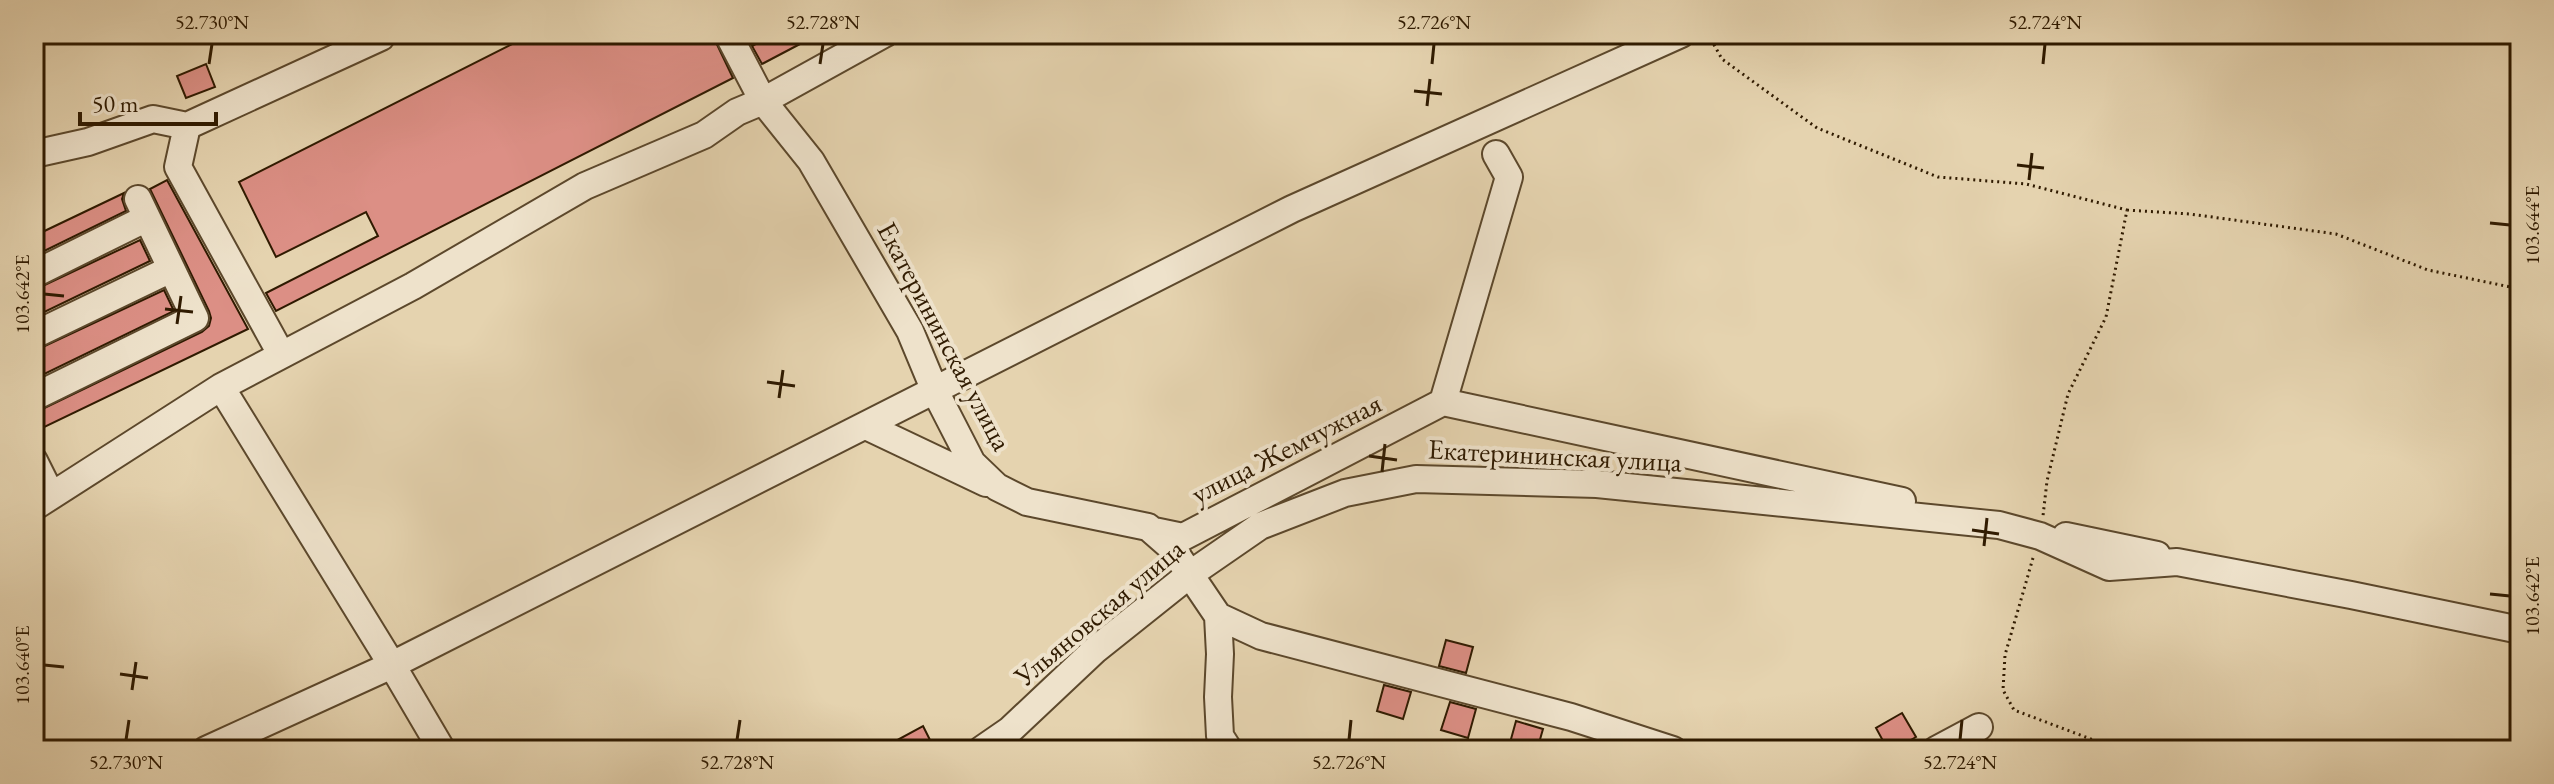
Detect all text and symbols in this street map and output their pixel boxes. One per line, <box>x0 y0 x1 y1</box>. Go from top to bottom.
text: 52.730°N <box>175 9 249 35</box>
text: 52.728°N <box>786 9 860 35</box>
text: 52.726°N <box>1397 9 1471 35</box>
text: 52.724°N <box>2008 9 2082 35</box>
scale bar <box>80 76 216 126</box>
text: 50 m <box>92 88 139 119</box>
text: 103.644°E <box>2519 185 2545 265</box>
street label: Екатерининская улица <box>869 215 1021 457</box>
text: 103.642°E <box>9 254 35 334</box>
street label: улица Жемчужная <box>1185 385 1387 511</box>
street label: Екатерининская улица <box>1427 430 1684 480</box>
street label: Ульяновская улица <box>1006 530 1192 694</box>
text: 103.642°E <box>2519 556 2545 636</box>
text: 103.640°E <box>9 625 35 705</box>
text: 52.730°N <box>89 749 163 775</box>
text: 52.728°N <box>700 749 774 775</box>
text: 52.726°N <box>1312 749 1386 775</box>
text: 52.724°N <box>1923 749 1997 775</box>

